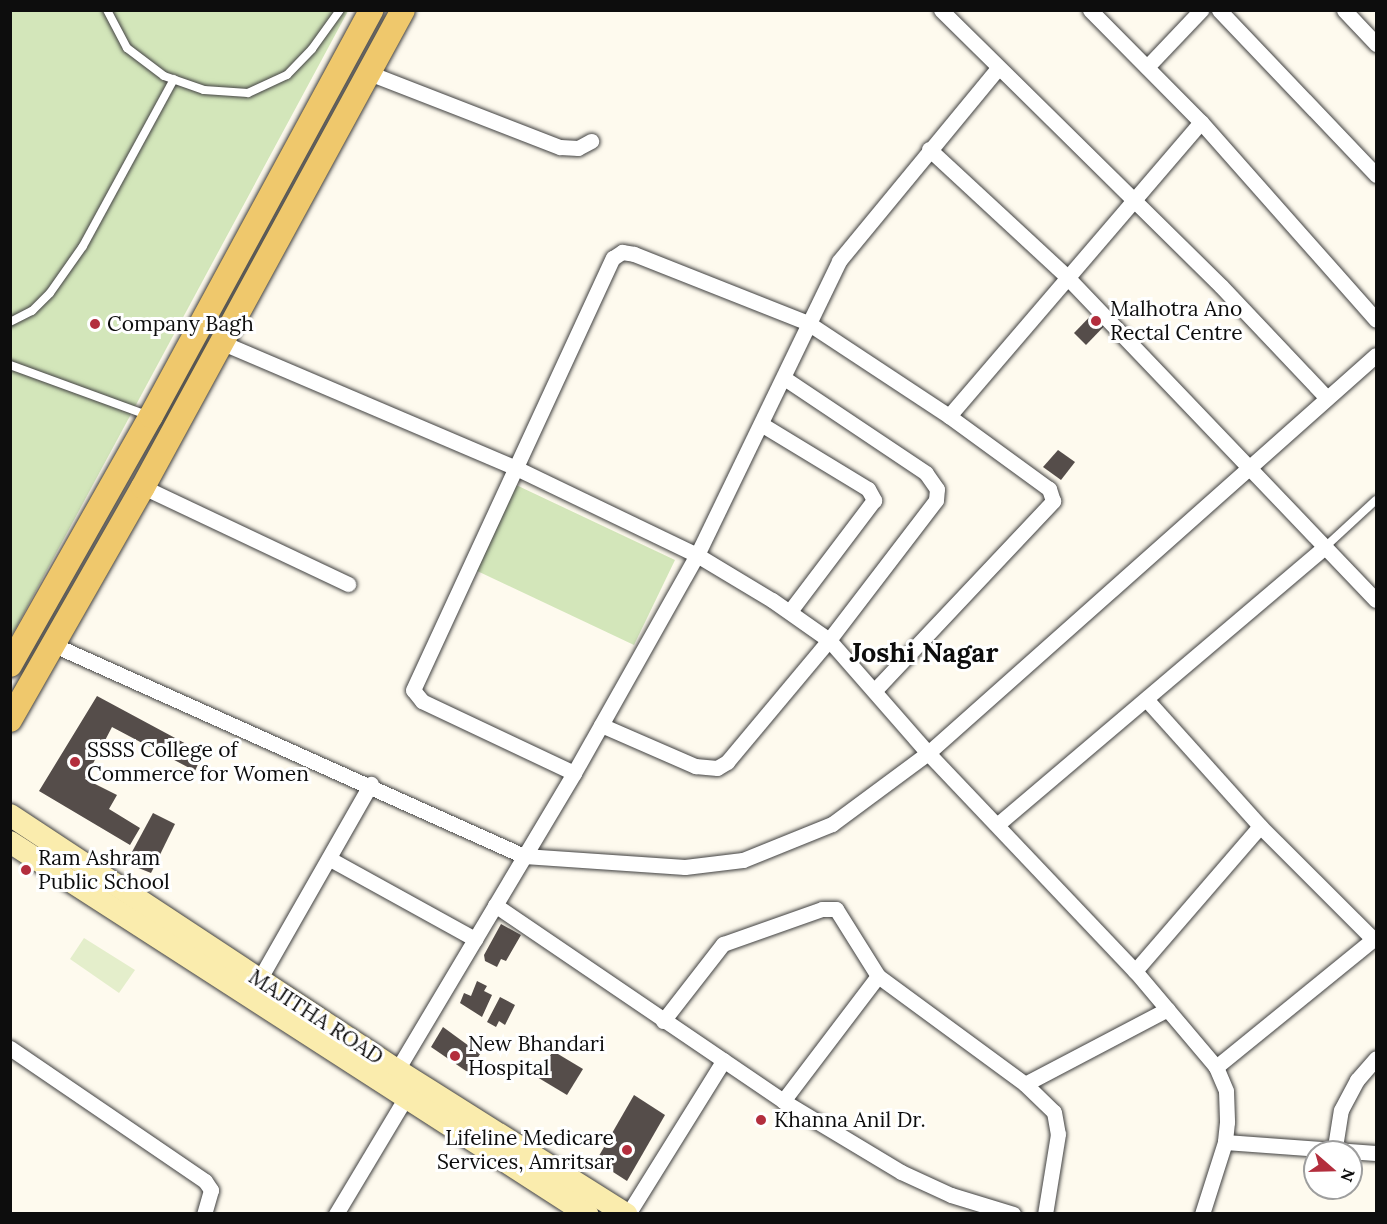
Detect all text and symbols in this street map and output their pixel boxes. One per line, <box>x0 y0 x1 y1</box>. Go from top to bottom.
place label: Malhotra Ano Rectal Centre <box>1110 296 1243 346</box>
place label: Company Bagh <box>107 311 254 337</box>
marker: Malhotra Ano Rectal Centre <box>1087 312 1105 330</box>
marker: Company Bagh <box>88 317 102 331</box>
district label: Joshi Nagar <box>850 637 998 669</box>
place label: SSSS College of Commerce for Women <box>87 737 309 787</box>
marker: SSSS College of Commerce for Women <box>68 755 82 769</box>
place label: Ram Ashram Public School <box>38 845 170 895</box>
marker: Ram Ashram Public School <box>19 863 33 877</box>
street label: MAJITHA ROAD <box>244 964 388 1070</box>
place label: New Bhandari Hospital <box>468 1031 605 1081</box>
marker: New Bhandari Hospital <box>446 1047 464 1065</box>
place label: Khanna Anil Dr. <box>774 1107 926 1133</box>
marker: Khanna Anil Dr. <box>752 1111 770 1129</box>
place label: Lifeline Medicare Services, Amritsar <box>437 1125 614 1175</box>
north arrow <box>1303 1140 1363 1200</box>
marker: Lifeline Medicare Services, Amritsar <box>618 1141 636 1159</box>
text: N <box>1337 1166 1360 1185</box>

